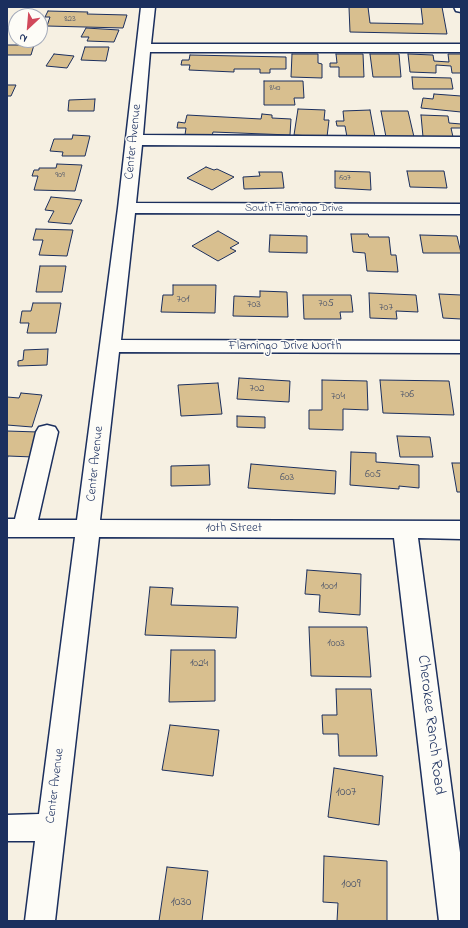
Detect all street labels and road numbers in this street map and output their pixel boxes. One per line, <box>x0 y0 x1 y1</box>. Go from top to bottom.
street label: Center Avenue <box>122 104 146 180</box>
street label: South Flamingo Drive <box>245 202 343 216</box>
street label: Flamingo Drive North <box>229 339 341 355</box>
street label: Center Avenue <box>84 426 108 502</box>
street label: 10th Street <box>206 521 262 537</box>
street label: Cherokee Ranch Road <box>412 654 448 796</box>
street label: Center Avenue <box>44 747 68 825</box>

